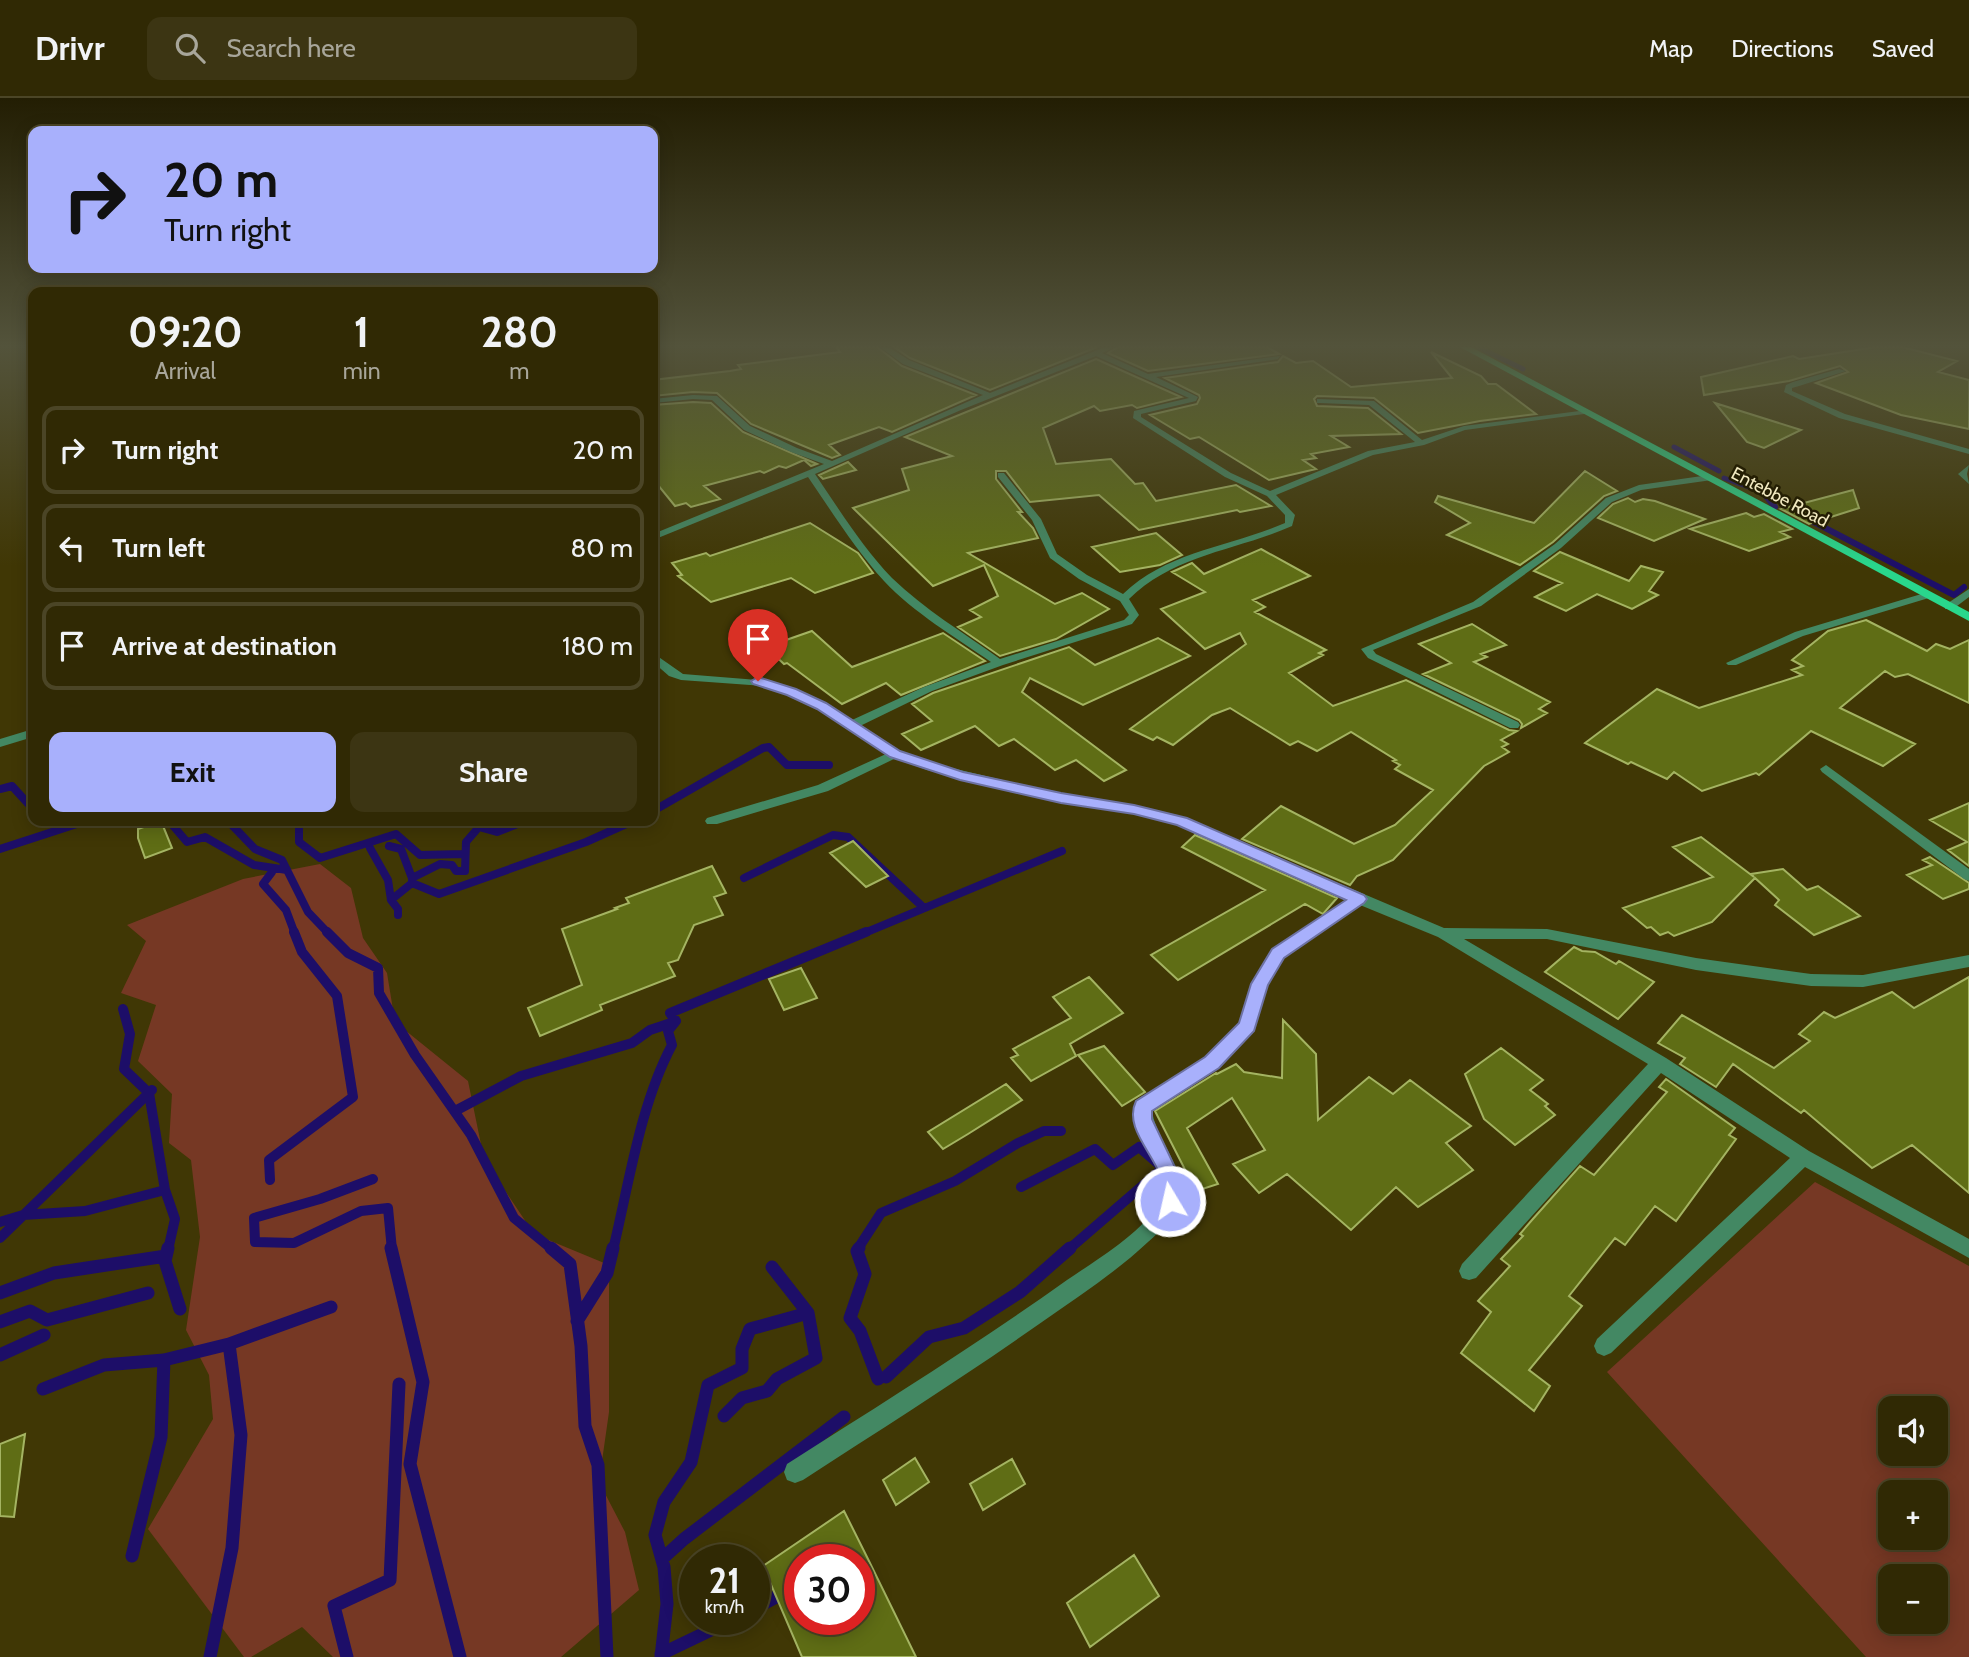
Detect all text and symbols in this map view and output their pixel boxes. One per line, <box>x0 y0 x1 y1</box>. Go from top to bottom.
search box <box>147 17 637 80</box>
text: Drivr <box>35 28 105 68</box>
icon: search <box>171 29 209 67</box>
text: Search here <box>227 32 356 64</box>
text: Map <box>1649 34 1693 63</box>
text: Directions <box>1731 34 1834 63</box>
text: Saved <box>1872 34 1934 63</box>
text: 20 m <box>164 150 278 209</box>
icon: right <box>49 154 140 245</box>
text: Turn right <box>164 210 291 249</box>
text: 09:20 <box>128 306 243 358</box>
text: 1 <box>354 306 369 358</box>
text: 280 <box>481 306 558 358</box>
text: Arrival <box>155 357 216 385</box>
text: min <box>343 357 381 385</box>
text: m <box>509 357 529 385</box>
icon: right <box>53 431 91 469</box>
text: Turn right <box>112 434 218 466</box>
text: 20 m <box>573 434 633 466</box>
street label: Entebbe Road <box>1727 462 1833 532</box>
icon: left <box>53 529 91 567</box>
text: Turn left <box>112 532 205 564</box>
text: 80 m <box>570 532 633 564</box>
pin <box>728 609 788 681</box>
icon: arrive <box>739 620 777 658</box>
icon: arrive <box>53 627 91 665</box>
text: Arrive at destination <box>112 630 337 662</box>
text: 180 m <box>562 630 633 662</box>
button: Exit <box>49 732 336 812</box>
button: Share <box>350 732 637 812</box>
position arrow <box>1133 1164 1207 1238</box>
map controls <box>1878 1396 1948 1634</box>
button: sound <box>1878 1396 1948 1466</box>
button: + <box>1878 1480 1948 1550</box>
speed limit sign: 30 <box>784 1544 875 1635</box>
text: 21 <box>709 1559 740 1602</box>
button: − <box>1878 1564 1948 1634</box>
text: km/h <box>705 1596 744 1618</box>

